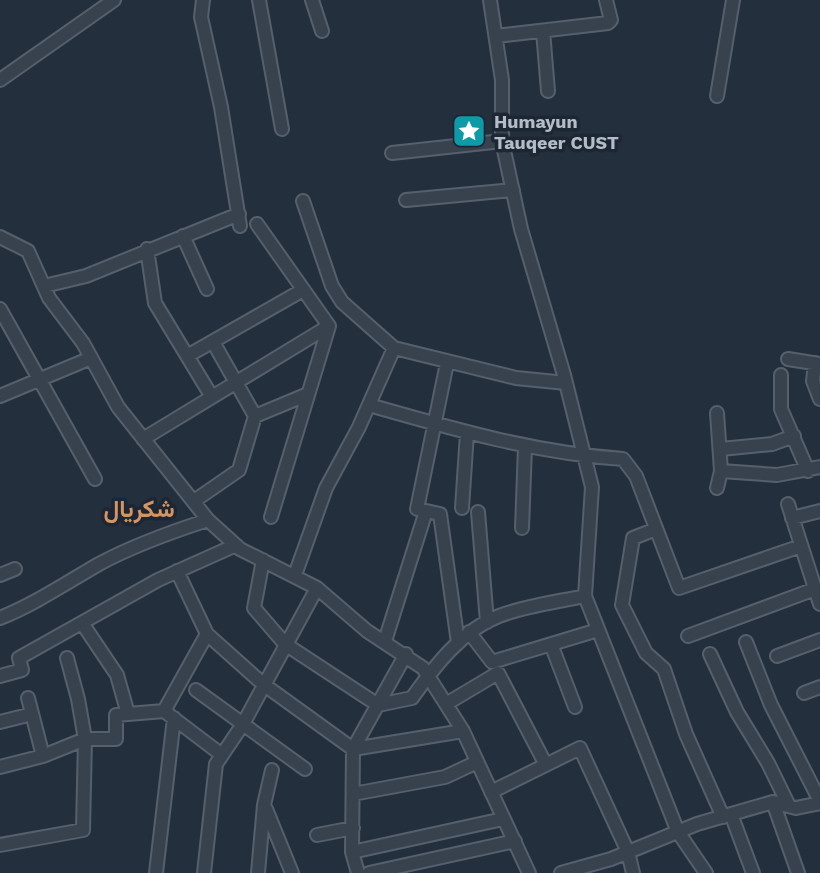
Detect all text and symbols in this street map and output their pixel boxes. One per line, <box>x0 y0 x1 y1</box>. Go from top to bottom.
place label: Humayun Tauqeer CUST <box>494 111 619 153</box>
place icon: Humayun Tauqeer CUST <box>450 112 488 150</box>
district label: شکریال <box>103 495 175 524</box>

